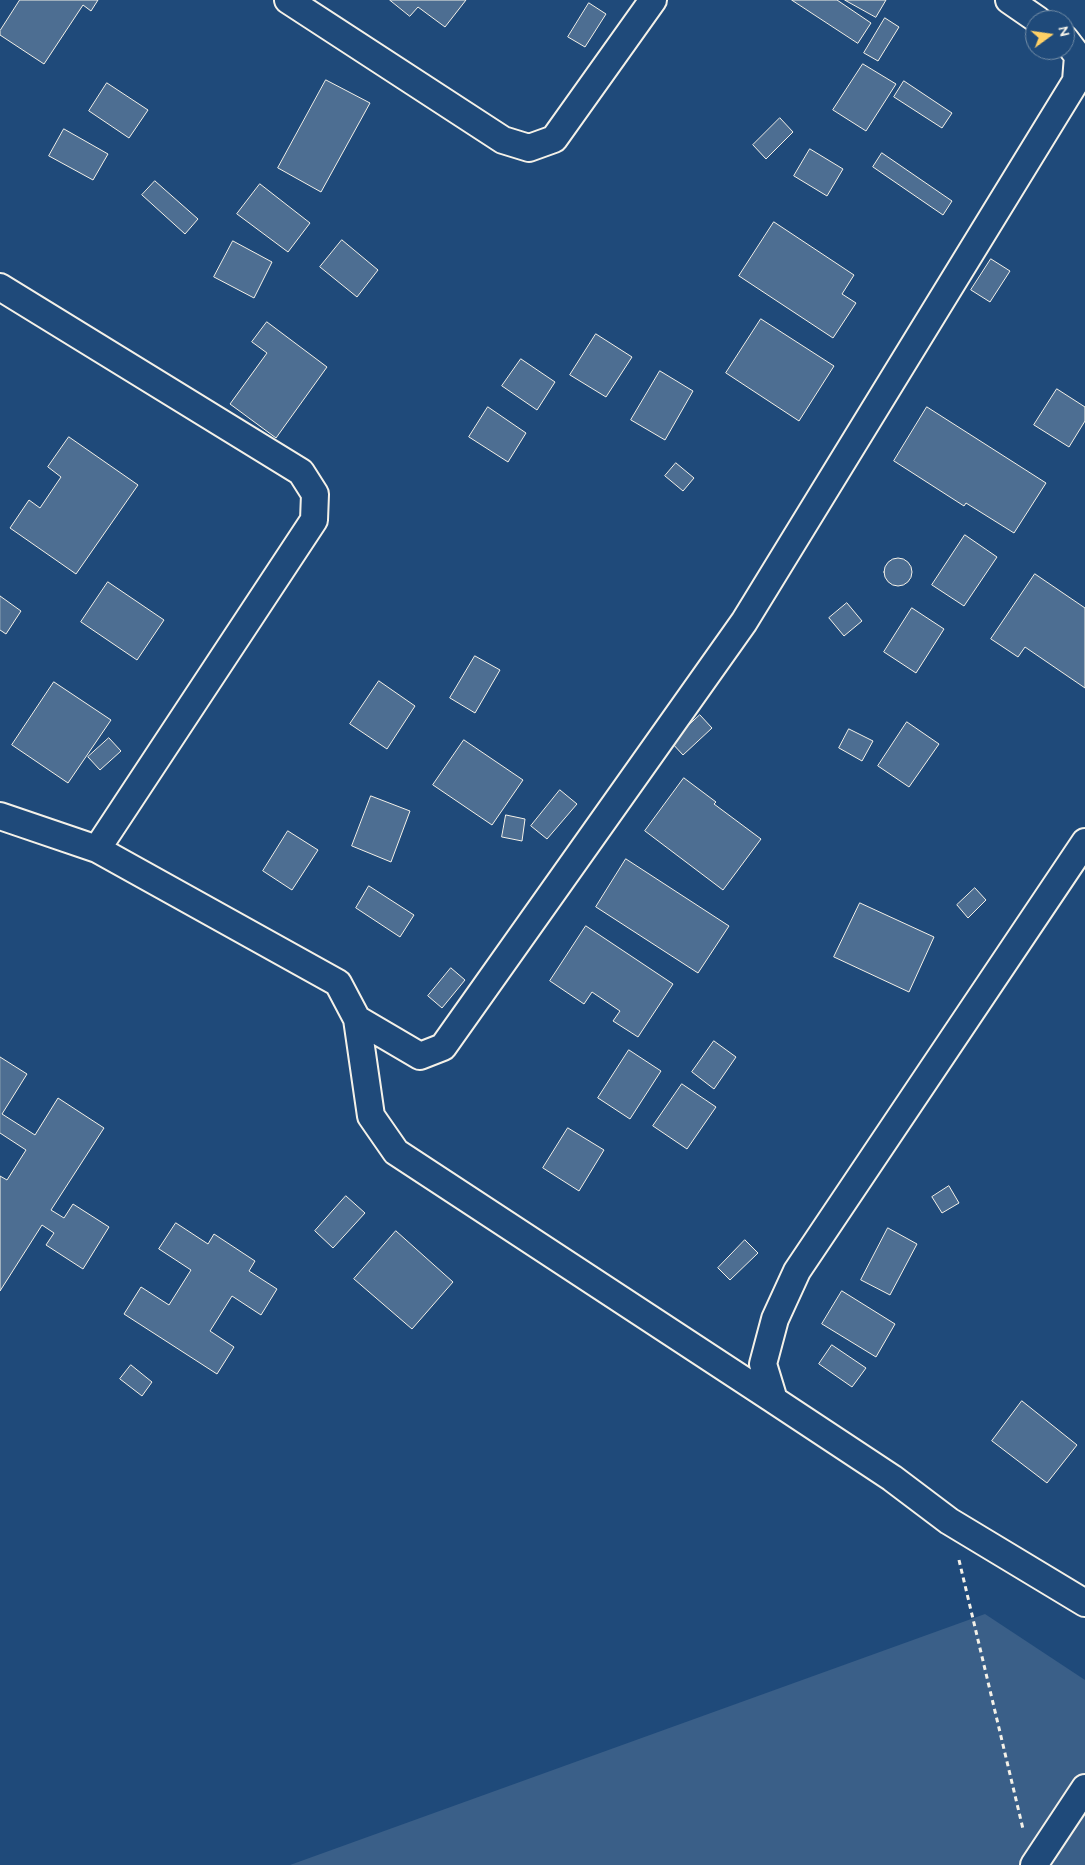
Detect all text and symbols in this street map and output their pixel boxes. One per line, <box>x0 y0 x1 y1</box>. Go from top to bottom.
north arrow <box>1025 10 1075 60</box>
text: N <box>1053 25 1074 38</box>

